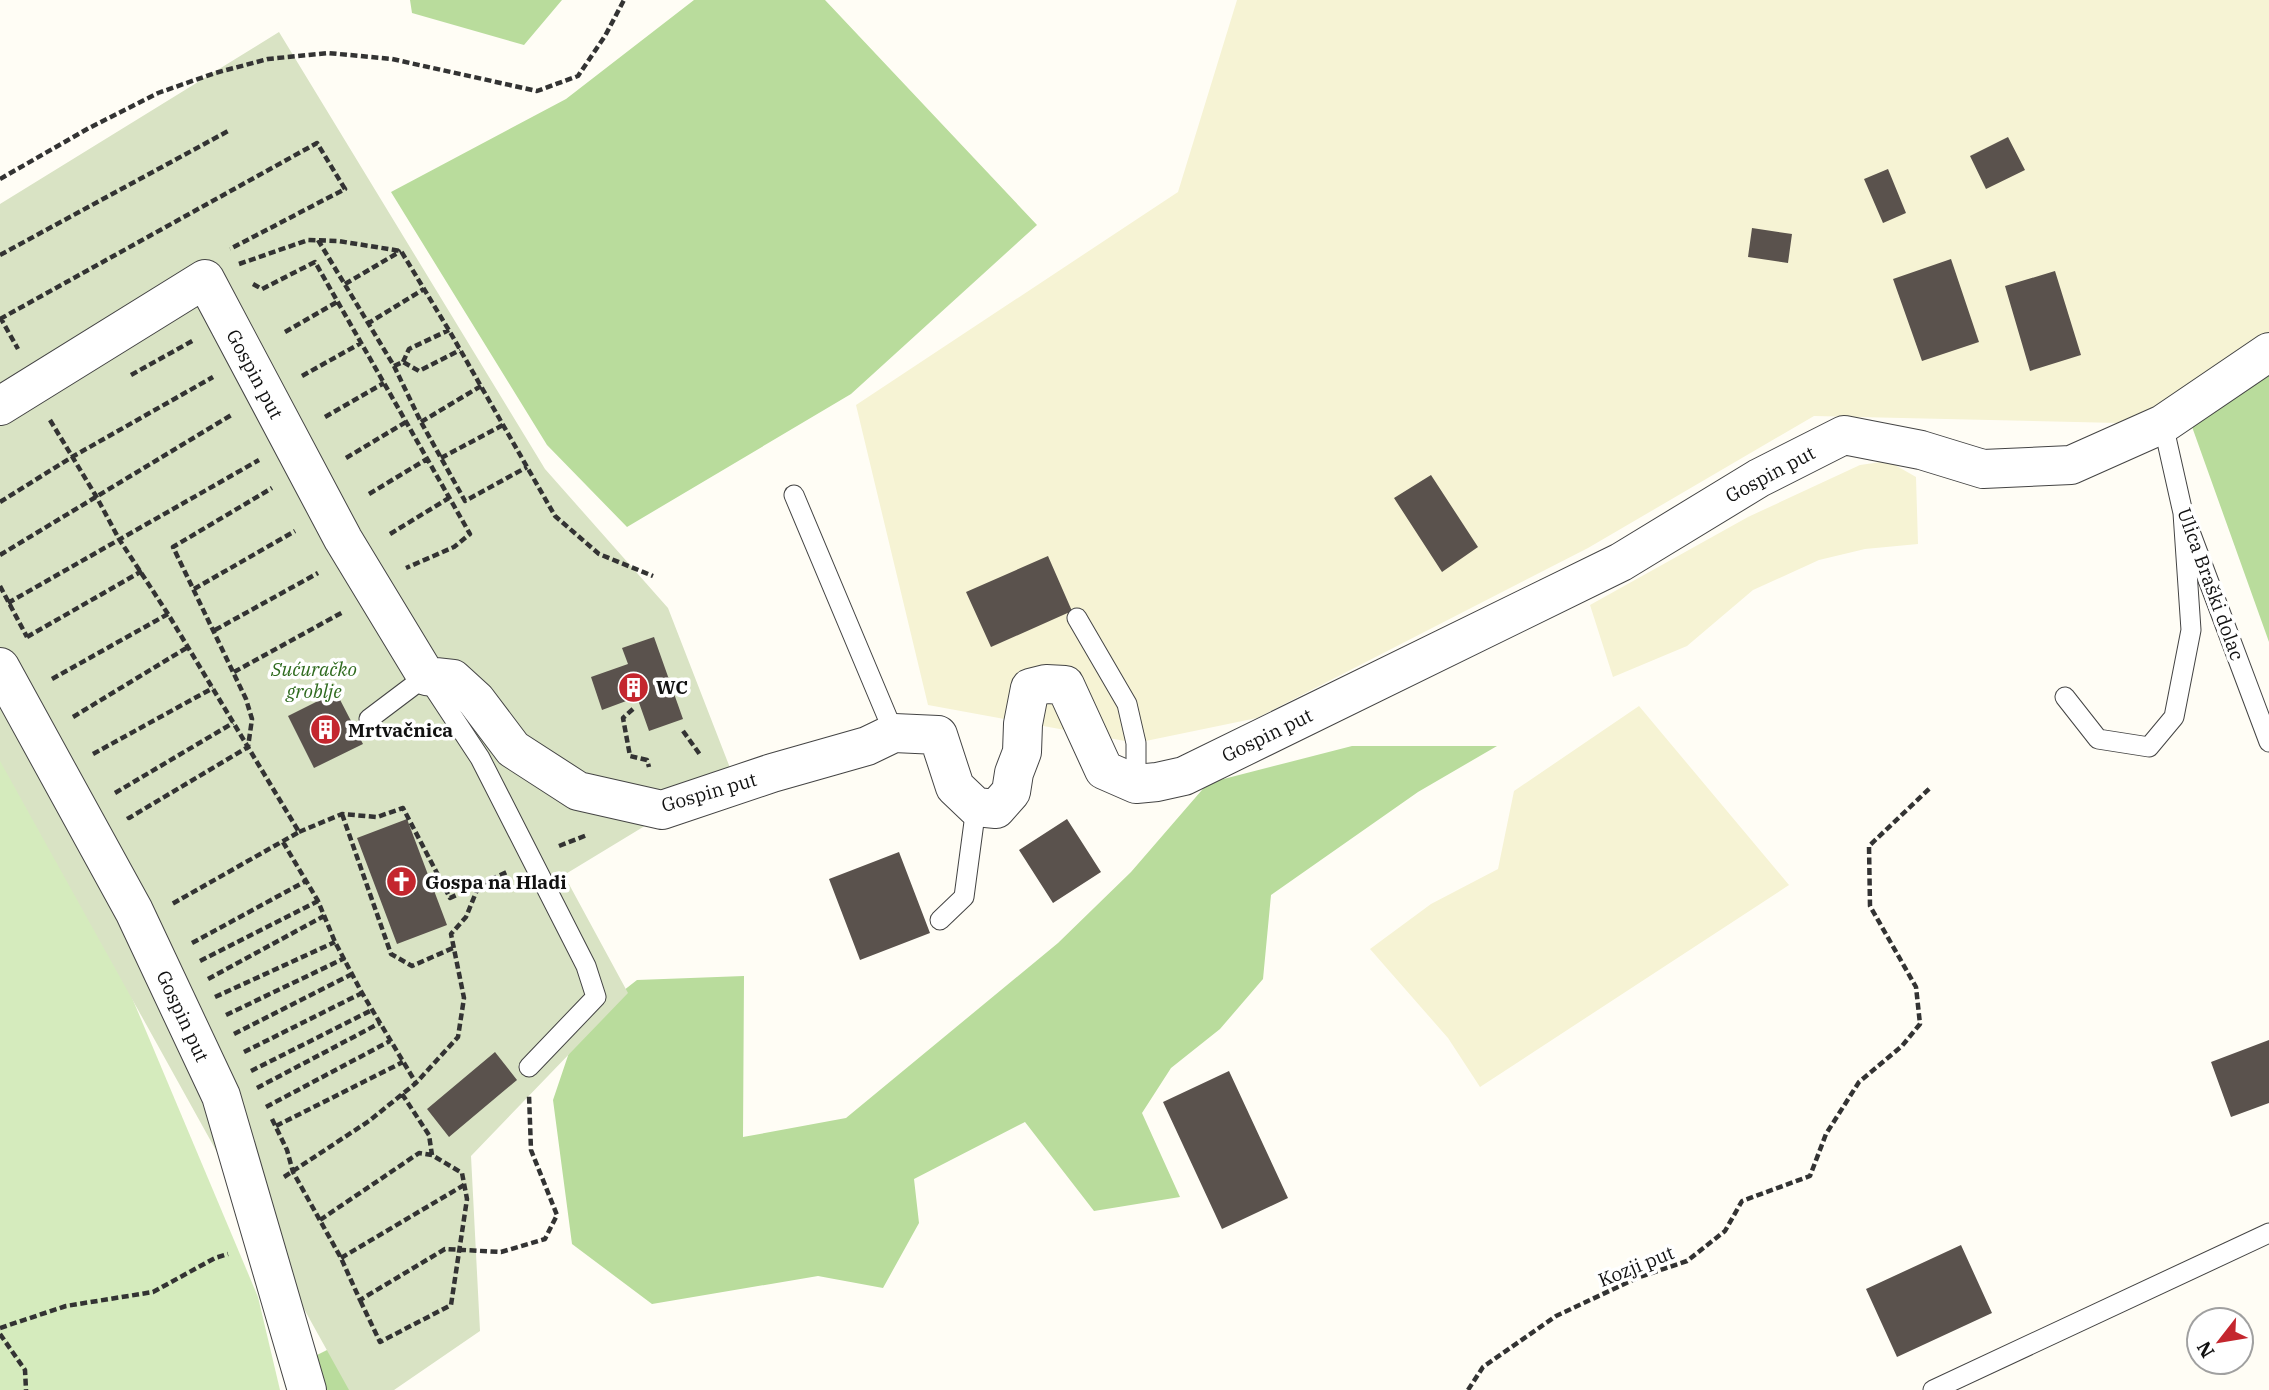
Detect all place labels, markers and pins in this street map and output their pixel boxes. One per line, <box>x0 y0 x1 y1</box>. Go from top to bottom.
building icon: WC <box>616 670 650 704</box>
place label: WC <box>656 675 688 699</box>
building icon: Mrtvačnica <box>308 713 342 747</box>
place label: Mrtvačnica <box>348 718 453 742</box>
church icon: Gospa na Hladi <box>385 865 419 899</box>
place label: Gospa na Hladi <box>425 870 567 894</box>

